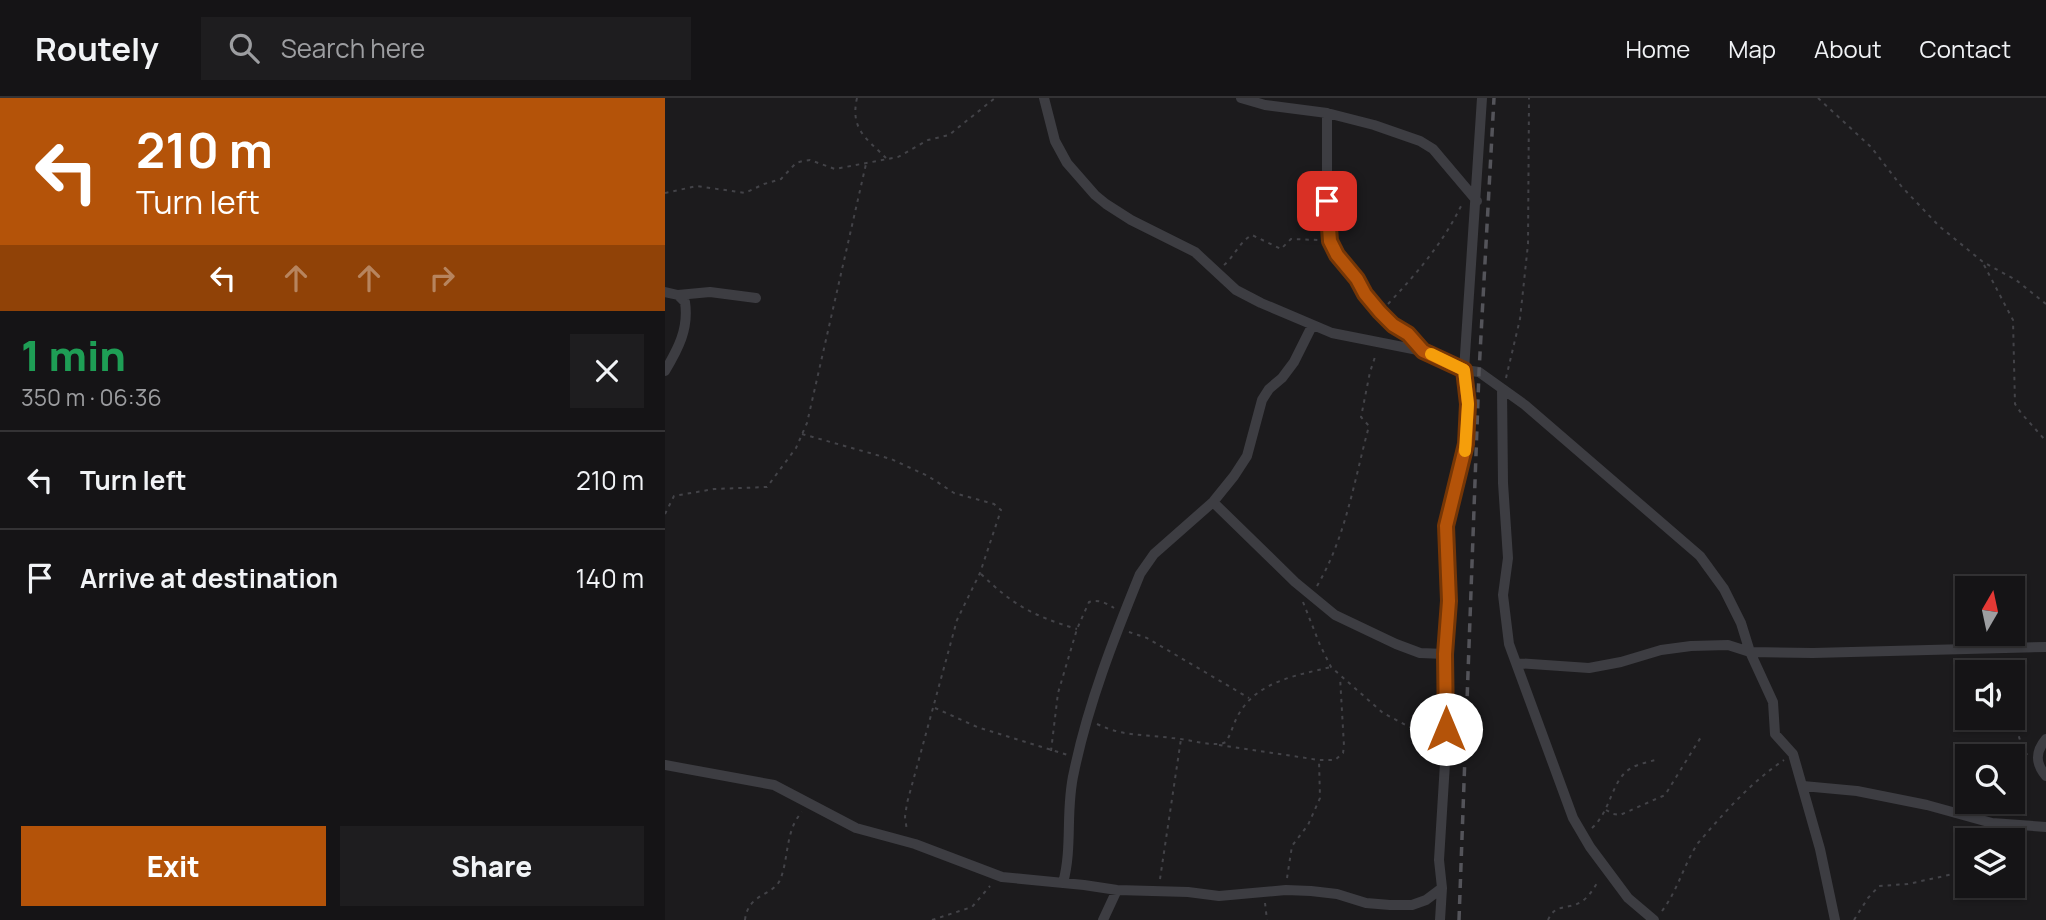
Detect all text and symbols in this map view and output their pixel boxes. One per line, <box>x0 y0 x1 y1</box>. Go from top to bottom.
search box <box>201 17 691 80</box>
text: Routely <box>35 26 159 71</box>
icon: search <box>225 29 263 67</box>
text: Search here <box>281 30 425 66</box>
text: Home <box>1625 32 1690 65</box>
text: Map <box>1728 32 1776 65</box>
text: About <box>1814 32 1882 65</box>
text: Contact <box>1920 32 2011 65</box>
text: 210 m <box>136 116 273 183</box>
icon: left <box>21 126 112 217</box>
pin <box>1297 171 1357 231</box>
text: Turn left <box>136 180 260 224</box>
icon: arrive <box>1308 182 1346 220</box>
icon: left <box>204 259 242 297</box>
icon: ahead <box>277 259 315 297</box>
icon: ahead <box>350 259 388 297</box>
icon: right <box>423 259 461 297</box>
text: 1 min <box>21 326 126 384</box>
button: close <box>570 334 644 408</box>
text: 350 m · 06:36 <box>21 381 162 413</box>
icon: left <box>21 461 59 499</box>
text: Turn left <box>80 462 187 498</box>
text: 210 m <box>576 462 644 498</box>
icon: arrive <box>21 559 59 597</box>
text: Arrive at destination <box>80 560 338 596</box>
text: 140 m <box>575 560 644 596</box>
north arrow <box>1955 576 2025 646</box>
map controls <box>1955 576 2025 898</box>
button: sound <box>1955 660 2025 730</box>
position arrow <box>1409 692 1483 766</box>
button: search <box>1955 744 2025 814</box>
button: Exit <box>21 826 326 906</box>
button: Share <box>340 826 644 906</box>
button: layers <box>1955 828 2025 898</box>

